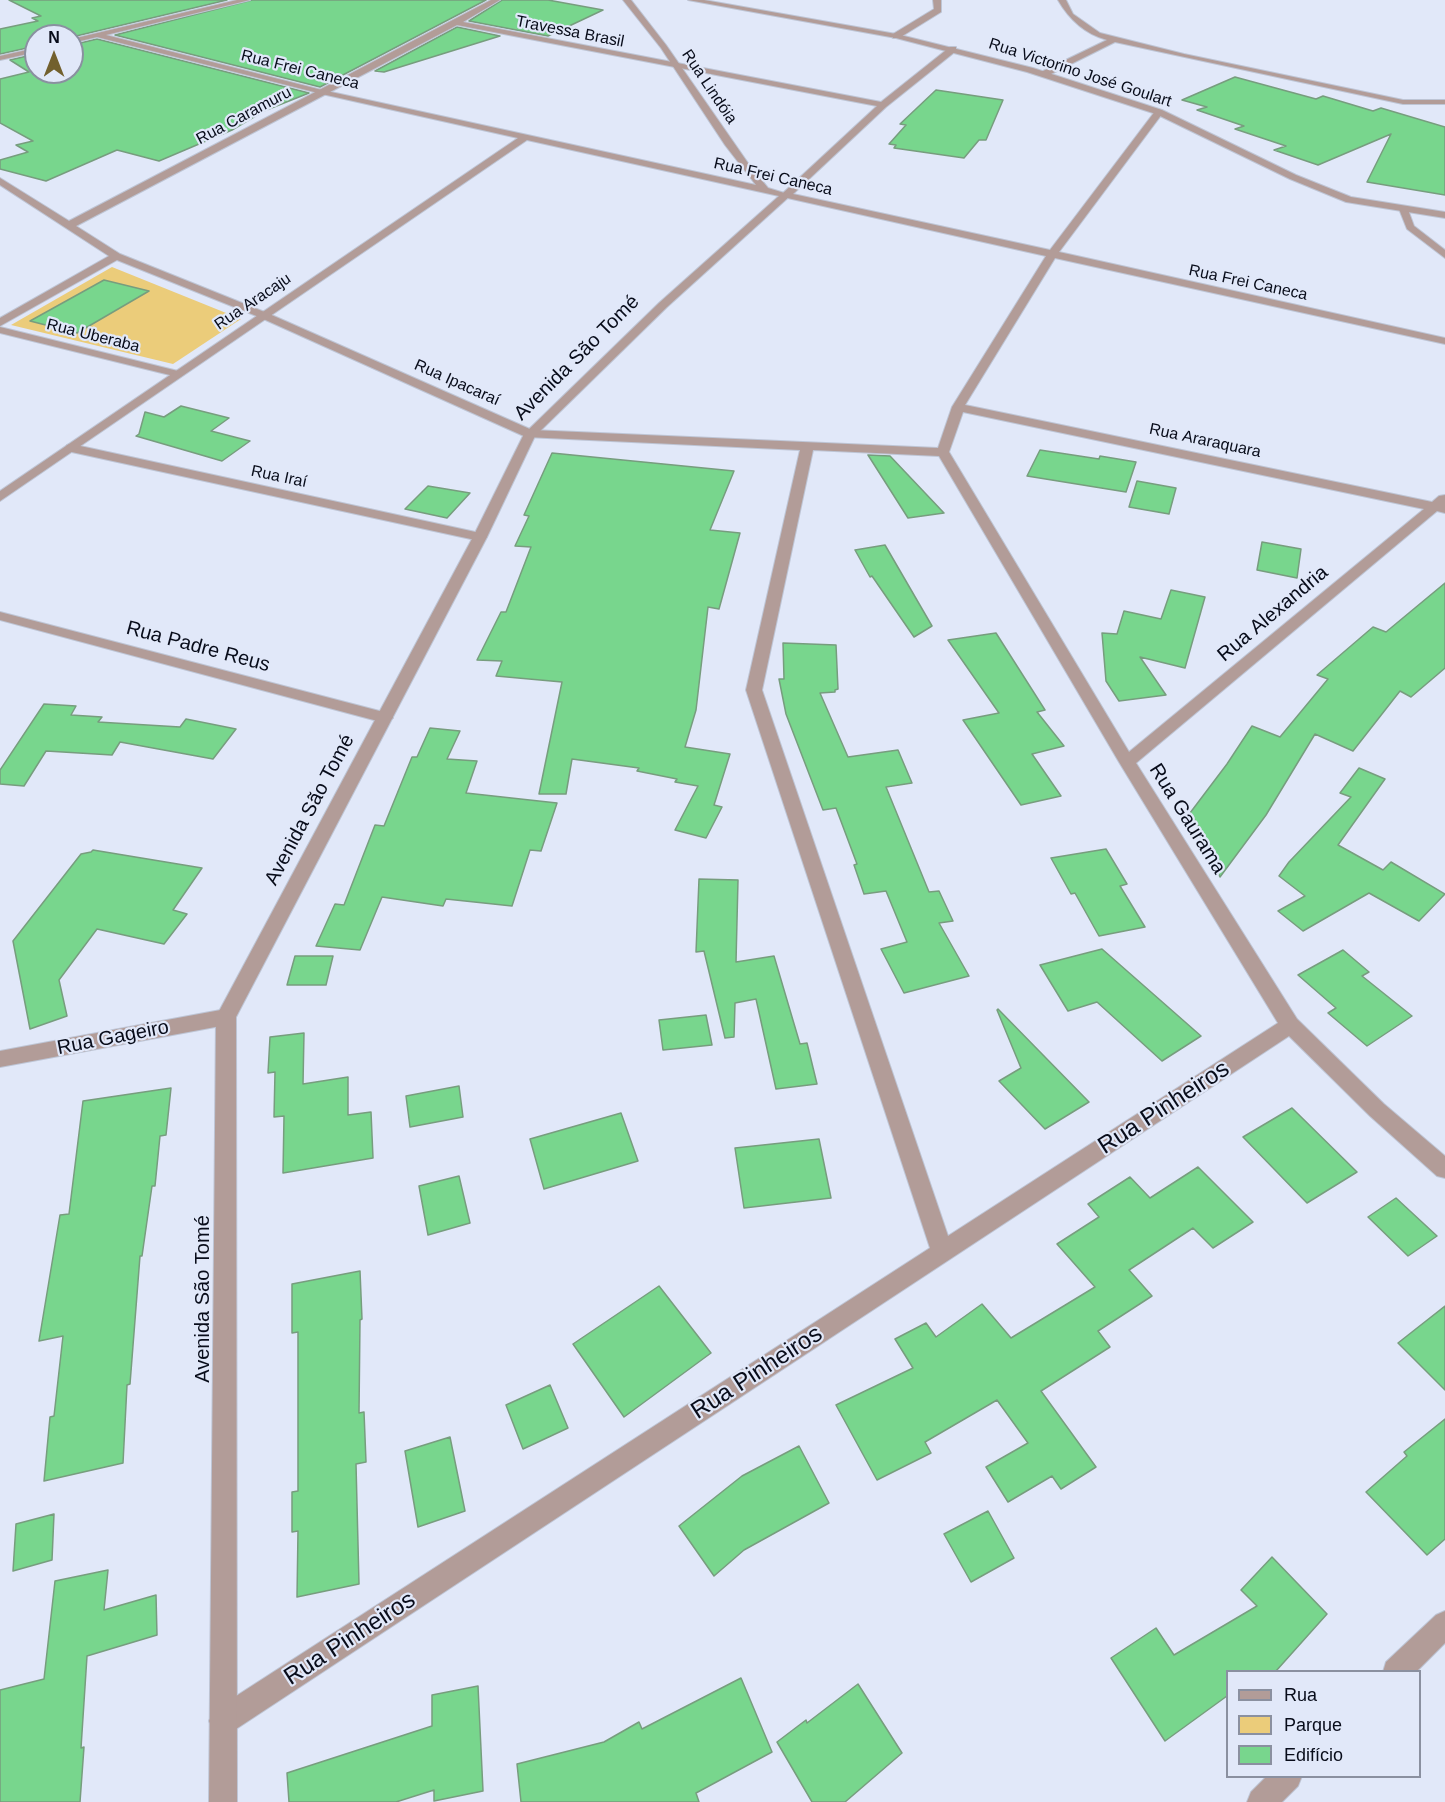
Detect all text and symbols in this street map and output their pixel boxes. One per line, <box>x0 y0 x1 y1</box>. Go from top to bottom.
street label: Travessa Brasil <box>514 12 626 52</box>
north arrow <box>24 24 84 84</box>
text: N <box>48 29 60 46</box>
street label: Rua Victorino José Goulart <box>986 34 1174 112</box>
street label: Rua Frei Caneca <box>239 46 361 94</box>
street label: Rua Lindóia <box>677 46 741 128</box>
street label: Rua Caramuru <box>193 83 295 149</box>
street label: Rua Frei Caneca <box>712 154 834 200</box>
street label: Rua Frei Caneca <box>1187 261 1309 305</box>
street label: Rua Aracaju <box>211 269 295 335</box>
street label: Avenida São Tomé <box>509 290 645 426</box>
street label: Rua Uberaba <box>45 315 141 357</box>
street label: Rua Ipacaraí <box>411 356 503 410</box>
street label: Rua Araraquara <box>1147 420 1263 462</box>
street label: Rua Iraí <box>249 462 309 492</box>
street label: Rua Alexandria <box>1213 561 1333 667</box>
street label: Rua Padre Reus <box>123 616 273 678</box>
street label: Avenida São Tomé <box>260 730 360 890</box>
street label: Rua Gaurama <box>1144 759 1230 879</box>
street label: Rua Gageiro <box>55 1015 171 1061</box>
street label: Rua Pinheiros <box>1093 1055 1235 1161</box>
street label: Avenida São Tomé <box>191 1215 215 1383</box>
street label: Rua Pinheiros <box>686 1320 828 1426</box>
street label: Rua Pinheiros <box>279 1586 421 1692</box>
legend <box>1226 1670 1421 1778</box>
text: Rua <box>1284 1685 1317 1705</box>
text: Parque <box>1284 1715 1342 1735</box>
text: Edifício <box>1284 1745 1343 1765</box>

